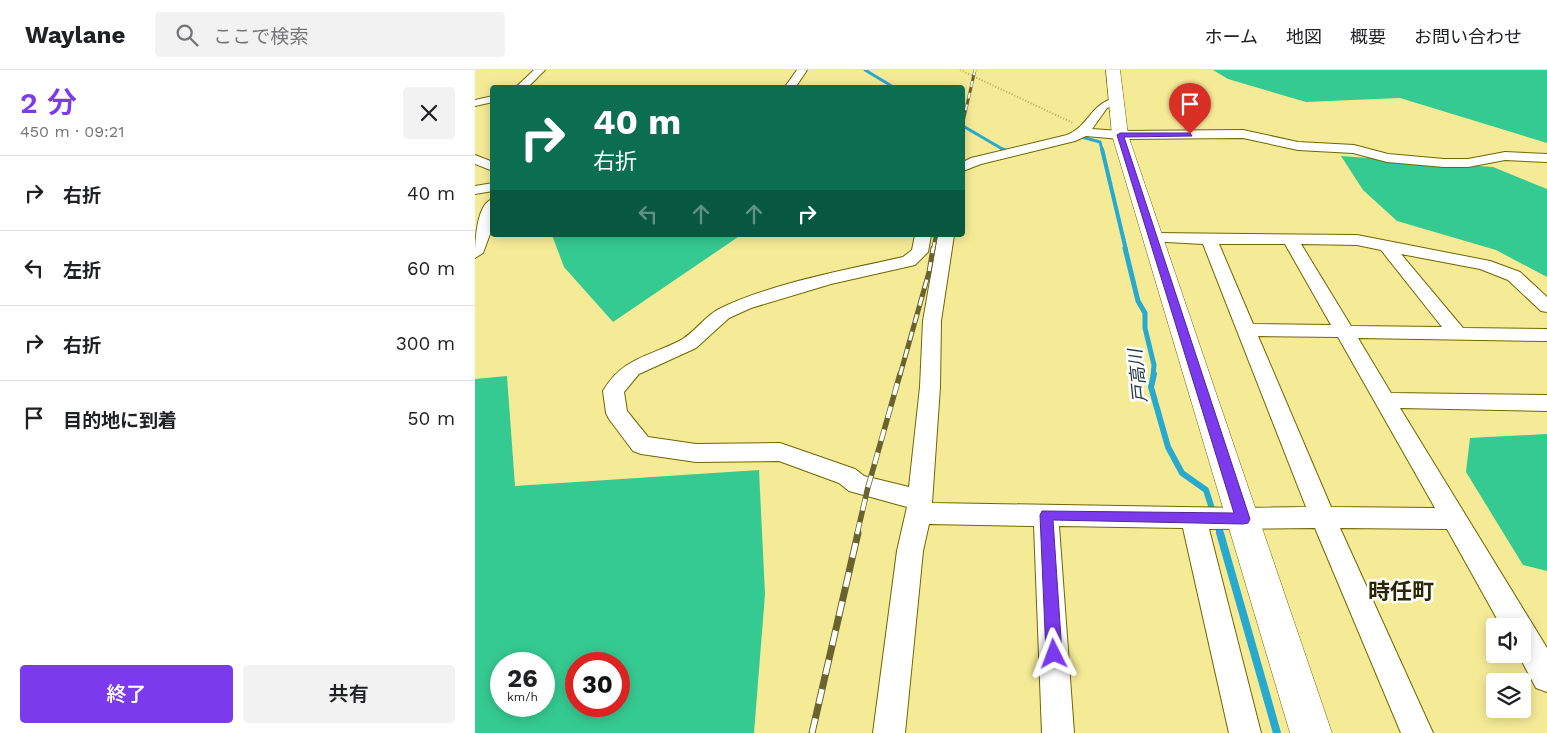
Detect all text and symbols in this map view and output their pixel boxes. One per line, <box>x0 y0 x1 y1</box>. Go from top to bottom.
search box <box>155 12 505 57</box>
text: Waylane <box>25 21 125 49</box>
icon: search <box>173 21 201 49</box>
text: ここで検索 <box>213 25 308 48</box>
text: ホーム <box>1205 26 1258 47</box>
text: 地図 <box>1286 26 1322 47</box>
text: 概要 <box>1350 26 1386 47</box>
text: お問い合わせ <box>1414 26 1522 47</box>
pin <box>1169 83 1211 134</box>
text: 2 分 <box>20 85 77 120</box>
button: close <box>403 87 455 139</box>
icon: arrive <box>1176 90 1204 118</box>
text: 40 m <box>593 101 681 143</box>
icon: right <box>510 105 575 170</box>
text: 450 m · 09:21 <box>20 122 124 141</box>
text: 右折 <box>593 149 637 174</box>
icon: right <box>20 179 48 207</box>
text: 40 m <box>407 182 455 205</box>
text: 右折 <box>63 184 101 207</box>
icon: left <box>634 200 662 228</box>
icon: ahead <box>687 200 715 228</box>
icon: ahead <box>740 200 768 228</box>
icon: right <box>793 200 821 228</box>
icon: left <box>20 254 48 282</box>
text: 60 m <box>407 257 455 280</box>
text: 左折 <box>63 259 101 282</box>
icon: right <box>20 329 48 357</box>
text: 300 m <box>396 332 455 355</box>
text: 右折 <box>63 334 101 357</box>
water label: 戸高川 <box>1124 346 1151 404</box>
icon: arrive <box>20 404 48 432</box>
text: 50 m <box>408 407 455 430</box>
text: 目的地に到着 <box>63 409 177 432</box>
district label: 時任町 <box>1368 579 1434 604</box>
map controls <box>1486 618 1531 718</box>
button: sound <box>1486 618 1531 663</box>
position arrow <box>1027 627 1079 679</box>
speed limit sign: 30 <box>565 652 630 717</box>
text: 26 <box>507 664 538 693</box>
button: 終了 <box>20 665 233 723</box>
button: 共有 <box>243 665 455 723</box>
button: layers <box>1486 673 1531 718</box>
text: km/h <box>507 690 538 704</box>

